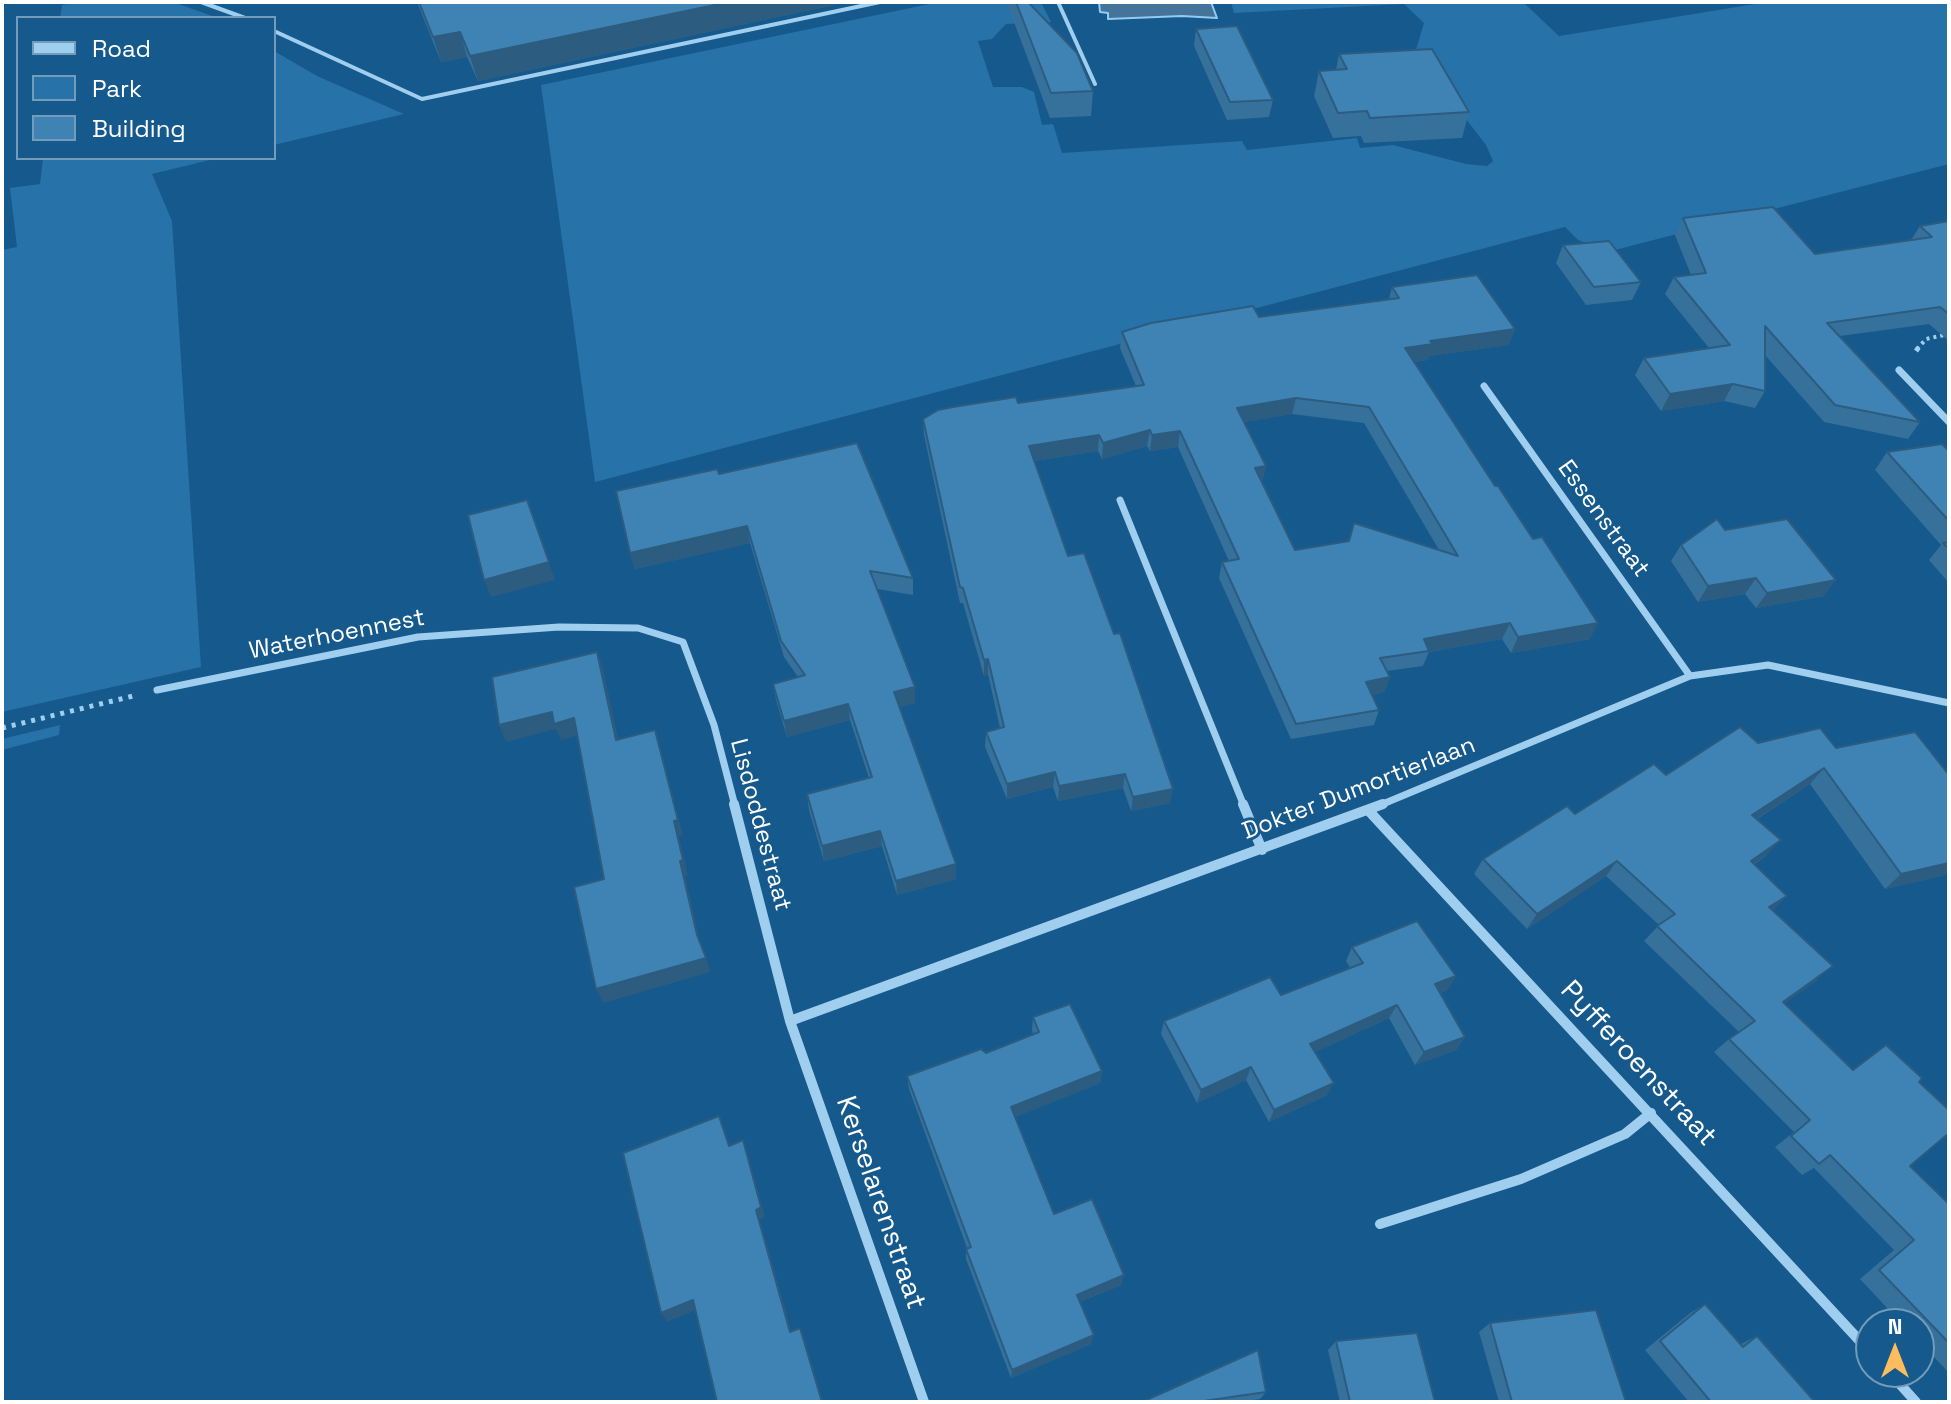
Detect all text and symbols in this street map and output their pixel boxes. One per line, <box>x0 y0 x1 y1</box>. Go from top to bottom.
legend <box>16 16 276 160</box>
text: Road <box>92 33 151 64</box>
text: Park <box>92 73 142 104</box>
text: Building <box>92 113 186 144</box>
street label: Essenstraat <box>1551 455 1655 583</box>
street label: Waterhoennest <box>247 604 427 666</box>
street label: Dokter Dumortierlaan <box>1238 731 1480 847</box>
street label: Lisdoddestraat <box>723 736 797 914</box>
street label: Pyfferoenstraat <box>1553 974 1723 1154</box>
street label: Kerselarenstraat <box>828 1092 932 1314</box>
north arrow <box>1855 1308 1935 1388</box>
text: N <box>1888 1312 1902 1340</box>

